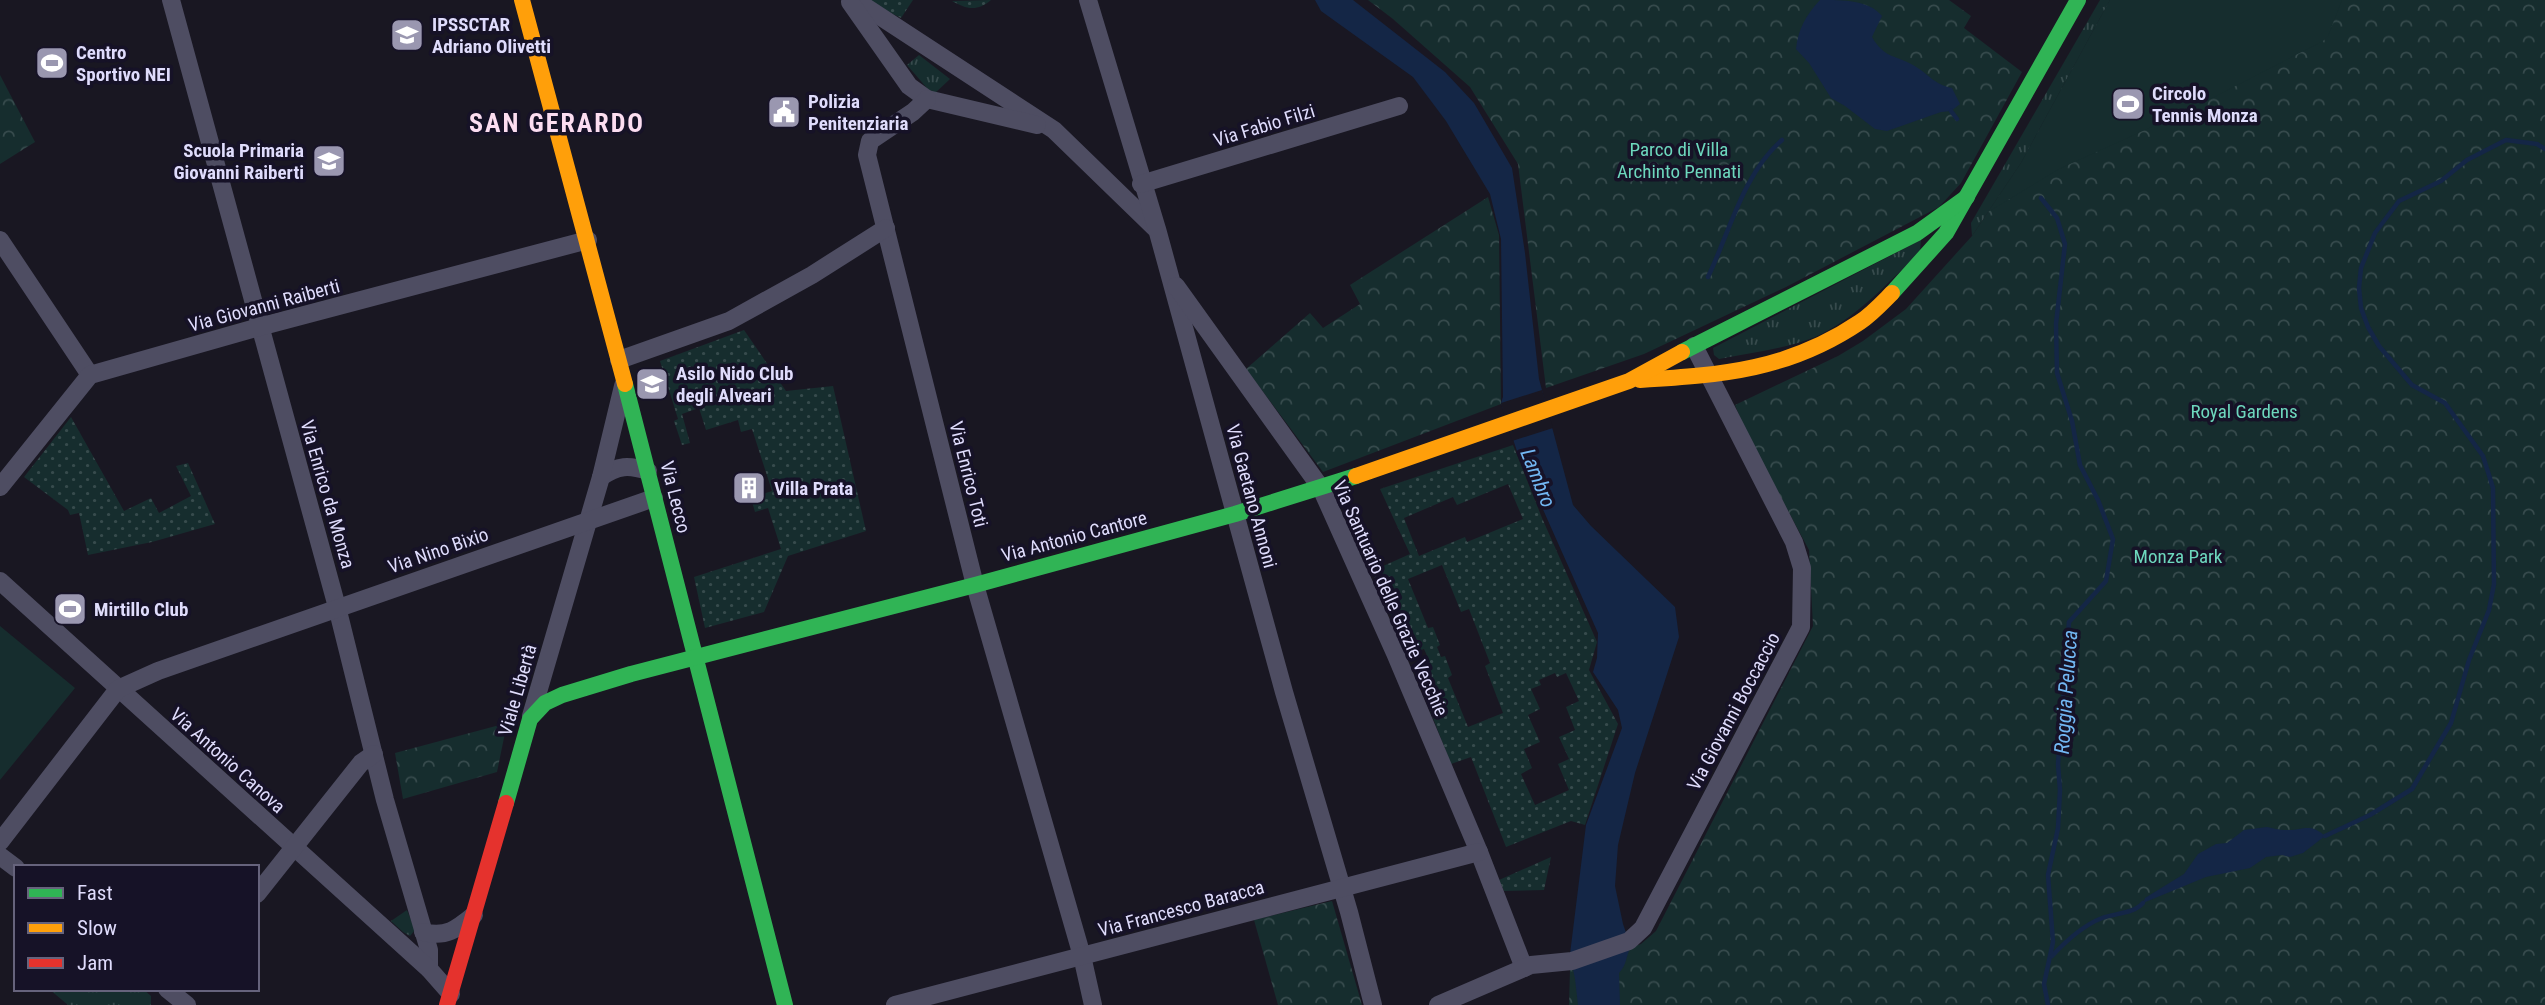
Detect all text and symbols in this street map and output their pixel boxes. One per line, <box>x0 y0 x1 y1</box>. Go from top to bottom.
place label: IPSSCTAR Adriano Olivetti <box>432 13 551 58</box>
school or university icon: IPSSCTAR Adriano Olivetti <box>388 16 426 54</box>
place label: Centro Sportivo NEI <box>76 41 171 86</box>
sports icon: Centro Sportivo NEI <box>33 44 71 82</box>
place label: Circolo Tennis Monza <box>2152 82 2258 127</box>
sports icon: Circolo Tennis Monza <box>2109 85 2147 123</box>
place label: Polizia Penitenziaria <box>808 90 909 135</box>
public building icon: Polizia Penitenziaria <box>765 93 803 131</box>
street label: Via Fabio Filzi <box>1211 99 1318 152</box>
district label: SAN GERARDO <box>469 108 645 138</box>
park label: Parco di Villa Archinto Pennati <box>1617 138 1741 183</box>
place label: Scuola Primaria Giovanni Raiberti <box>173 139 304 184</box>
school or university icon: Scuola Primaria Giovanni Raiberti <box>310 142 348 180</box>
street label: Via Giovanni Raiberti <box>186 274 342 337</box>
place label: Asilo Nido Club degli Alveari <box>676 362 793 407</box>
school or university icon: Asilo Nido Club degli Alveari <box>633 365 671 403</box>
park label: Royal Gardens <box>2190 400 2298 423</box>
street label: Via Enrico da Monza <box>295 417 360 571</box>
street label: Via Enrico Toti <box>944 419 993 529</box>
street label: Via Gaetano Annoni <box>1221 422 1282 571</box>
water label: Lambro <box>1515 445 1561 511</box>
street label: Via Lecco <box>655 459 696 536</box>
building icon: Villa Prata <box>730 469 768 507</box>
place label: Villa Prata <box>774 477 853 500</box>
street label: Via Santuario delle Grazie Vecchie <box>1328 477 1453 720</box>
street label: Via Antonio Cantore <box>999 506 1149 567</box>
street label: Via Nino Bixio <box>385 523 491 578</box>
park label: Monza Park <box>2134 545 2223 568</box>
sports icon: Mirtillo Club <box>51 590 89 628</box>
place label: Mirtillo Club <box>94 598 188 621</box>
street label: Via Giovanni Boccaccio <box>1682 628 1785 794</box>
water label: Roggia Pelucca <box>2050 629 2082 755</box>
street label: Viale Libertà <box>493 642 542 739</box>
street label: Via Antonio Canova <box>165 703 290 818</box>
legend <box>14 865 259 991</box>
street label: Via Francesco Baracca <box>1096 875 1267 942</box>
text: Fast <box>77 881 113 905</box>
text: Slow <box>77 916 117 940</box>
text: Jam <box>77 951 113 975</box>

